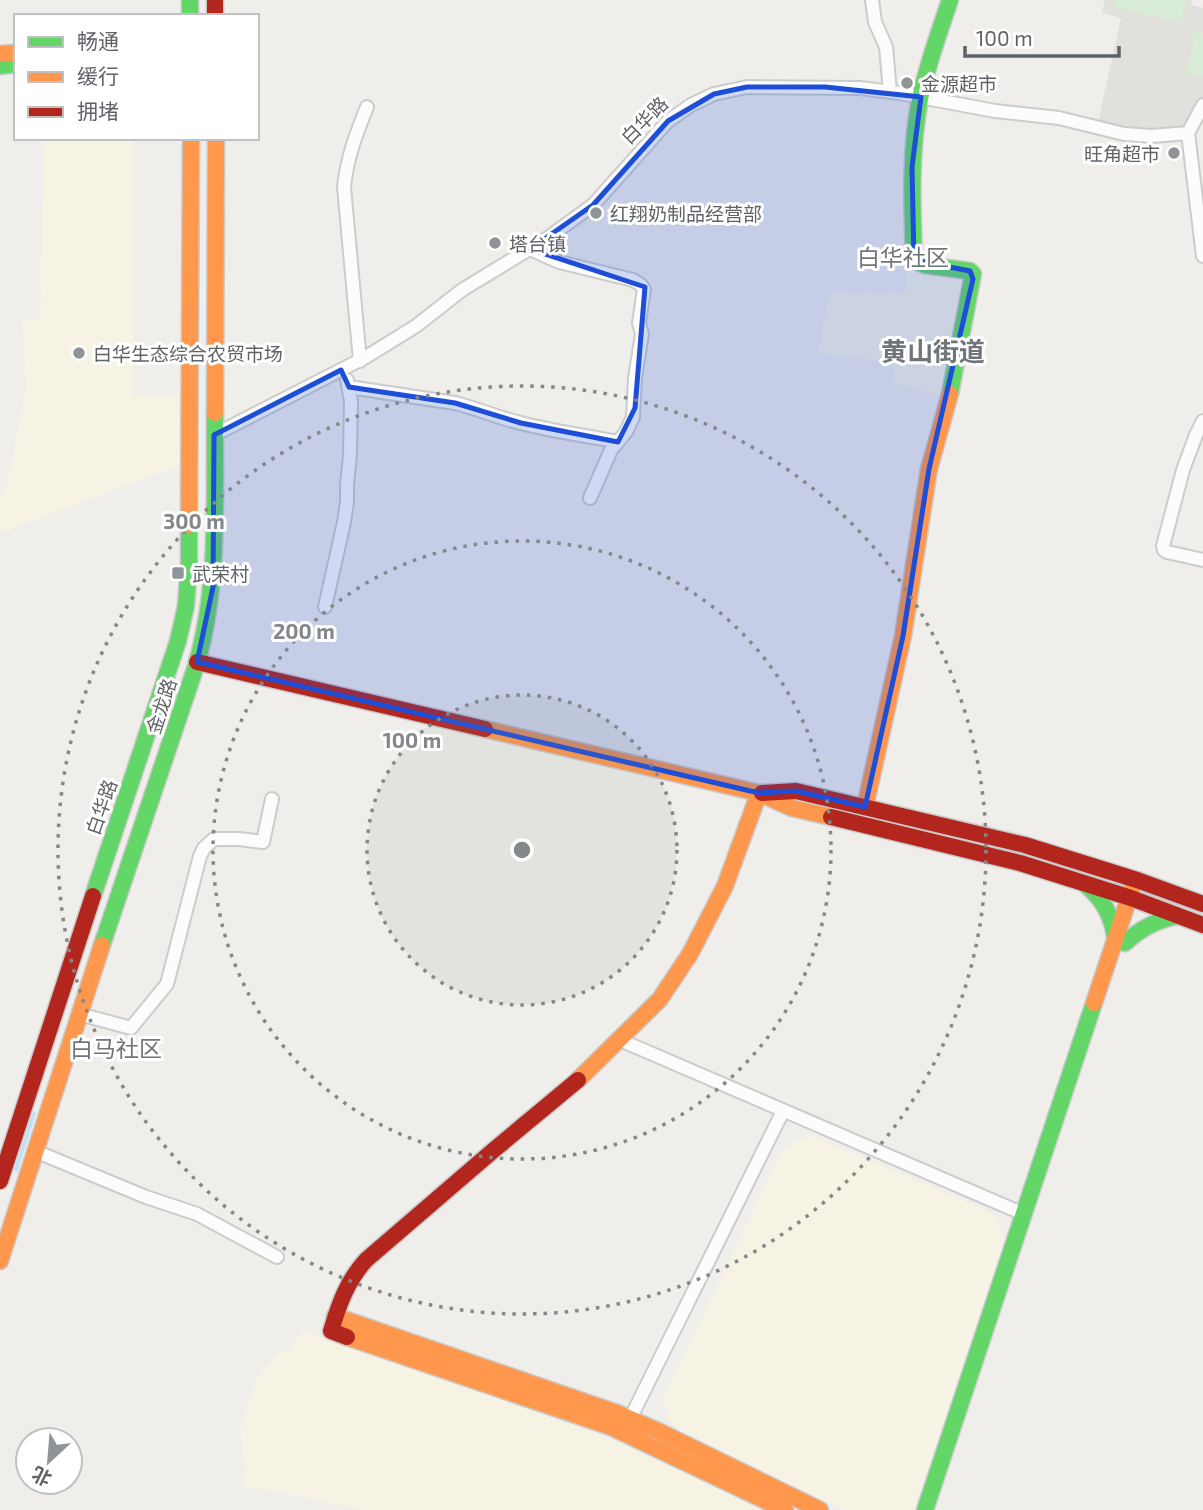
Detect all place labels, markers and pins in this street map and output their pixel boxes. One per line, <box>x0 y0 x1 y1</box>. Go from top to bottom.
place label: 金源超市 <box>921 72 997 95</box>
marker: 金源超市 <box>899 75 915 91</box>
place label: 旺角超市 <box>1084 142 1160 165</box>
marker: 旺角超市 <box>1166 145 1182 161</box>
place label: 红翔奶制品经营部 <box>610 202 762 225</box>
marker: 红翔奶制品经营部 <box>588 205 604 221</box>
place label: 塔台镇 <box>509 232 566 255</box>
marker: 塔台镇 <box>487 235 503 251</box>
place label: 白华生态综合农贸市场 <box>93 342 283 365</box>
marker: 白华生态综合农贸市场 <box>71 345 87 361</box>
place label: 武荣村 <box>192 562 249 585</box>
marker: 武荣村 <box>170 565 186 581</box>
centre of rings <box>510 838 534 862</box>

